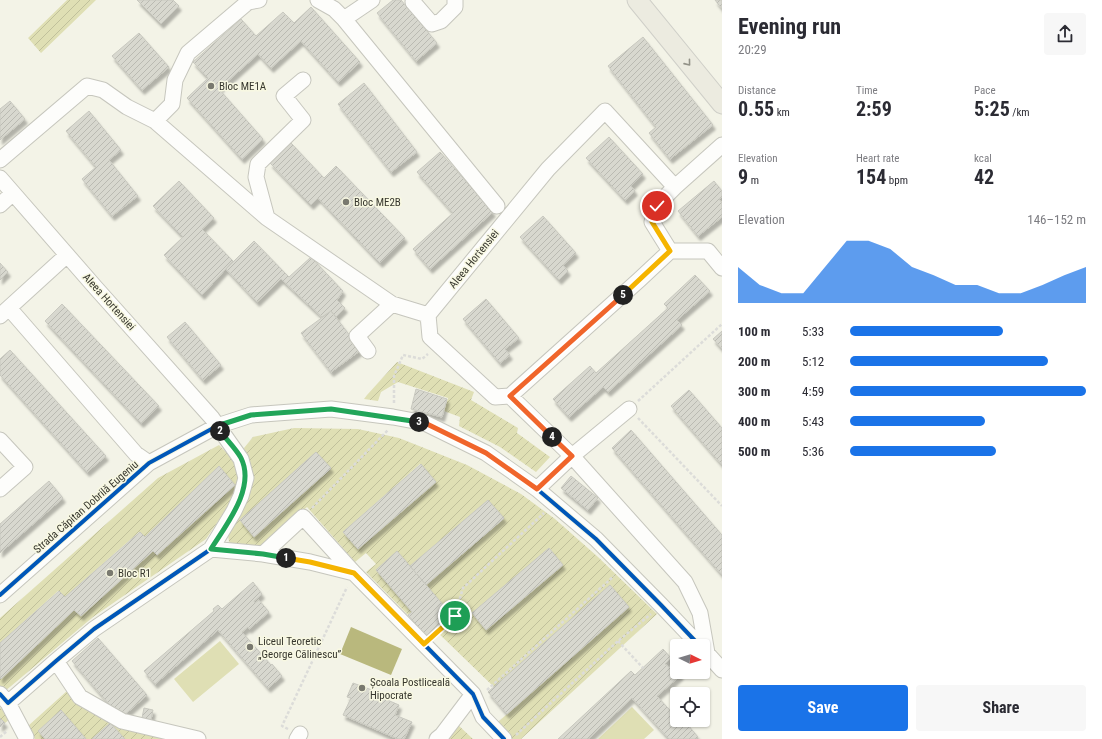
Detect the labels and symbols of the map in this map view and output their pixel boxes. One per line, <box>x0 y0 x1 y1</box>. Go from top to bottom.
one-way arrow <box>684 58 691 65</box>
place label: Bloc ME1A <box>219 80 267 93</box>
marker: Bloc ME1A <box>206 81 216 91</box>
pin <box>640 189 674 223</box>
place label: Bloc ME2B <box>354 196 401 209</box>
marker: Bloc ME2B <box>341 197 351 207</box>
street label: Aleea Hortensiei <box>446 227 502 291</box>
street label: Aleea Hortensiei <box>80 271 138 333</box>
pin: 5 <box>613 285 633 305</box>
pin: 3 <box>409 412 429 432</box>
pin: 2 <box>210 421 230 441</box>
pin: 4 <box>542 427 562 447</box>
street label: Strada Căpitan Dobrilă Eugeniu <box>31 458 141 556</box>
pin: 1 <box>276 548 296 568</box>
place label: Bloc R1 <box>118 567 151 580</box>
marker: Bloc R1 <box>105 568 115 578</box>
pin <box>438 599 472 633</box>
place label: Liceul Teoretic „George Călinescu” <box>258 635 342 661</box>
north arrow <box>670 639 710 679</box>
marker: Liceul Teoretic „George Călinescu” <box>245 642 255 652</box>
place label: Școala Postliceală Hipocrate <box>370 676 450 702</box>
marker: Școala Postliceală Hipocrate <box>357 683 367 693</box>

